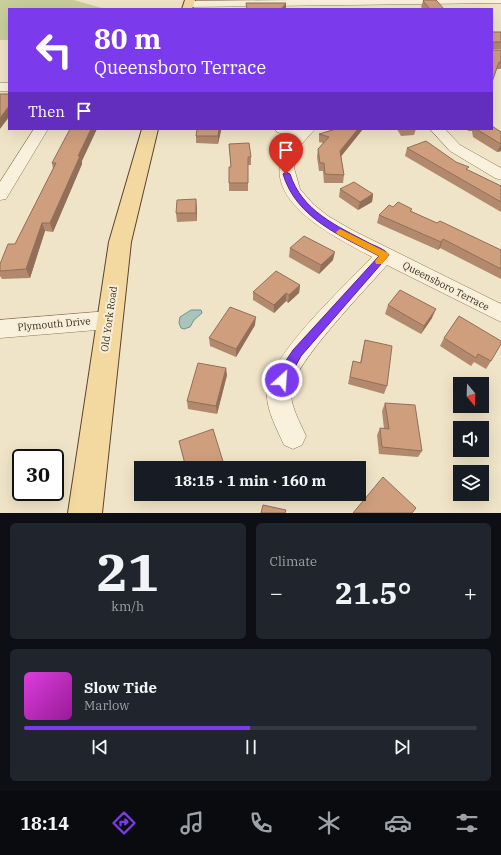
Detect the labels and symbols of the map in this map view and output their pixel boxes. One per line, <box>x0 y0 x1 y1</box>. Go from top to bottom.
pin <box>269 133 303 174</box>
street label: Queensboro Terrace <box>400 259 492 313</box>
street label: Old York Road <box>98 285 120 353</box>
street label: Plymouth Drive <box>17 314 91 334</box>
position arrow <box>261 359 303 401</box>
north arrow <box>453 377 489 413</box>
speed limit sign: 30 <box>12 449 64 501</box>

